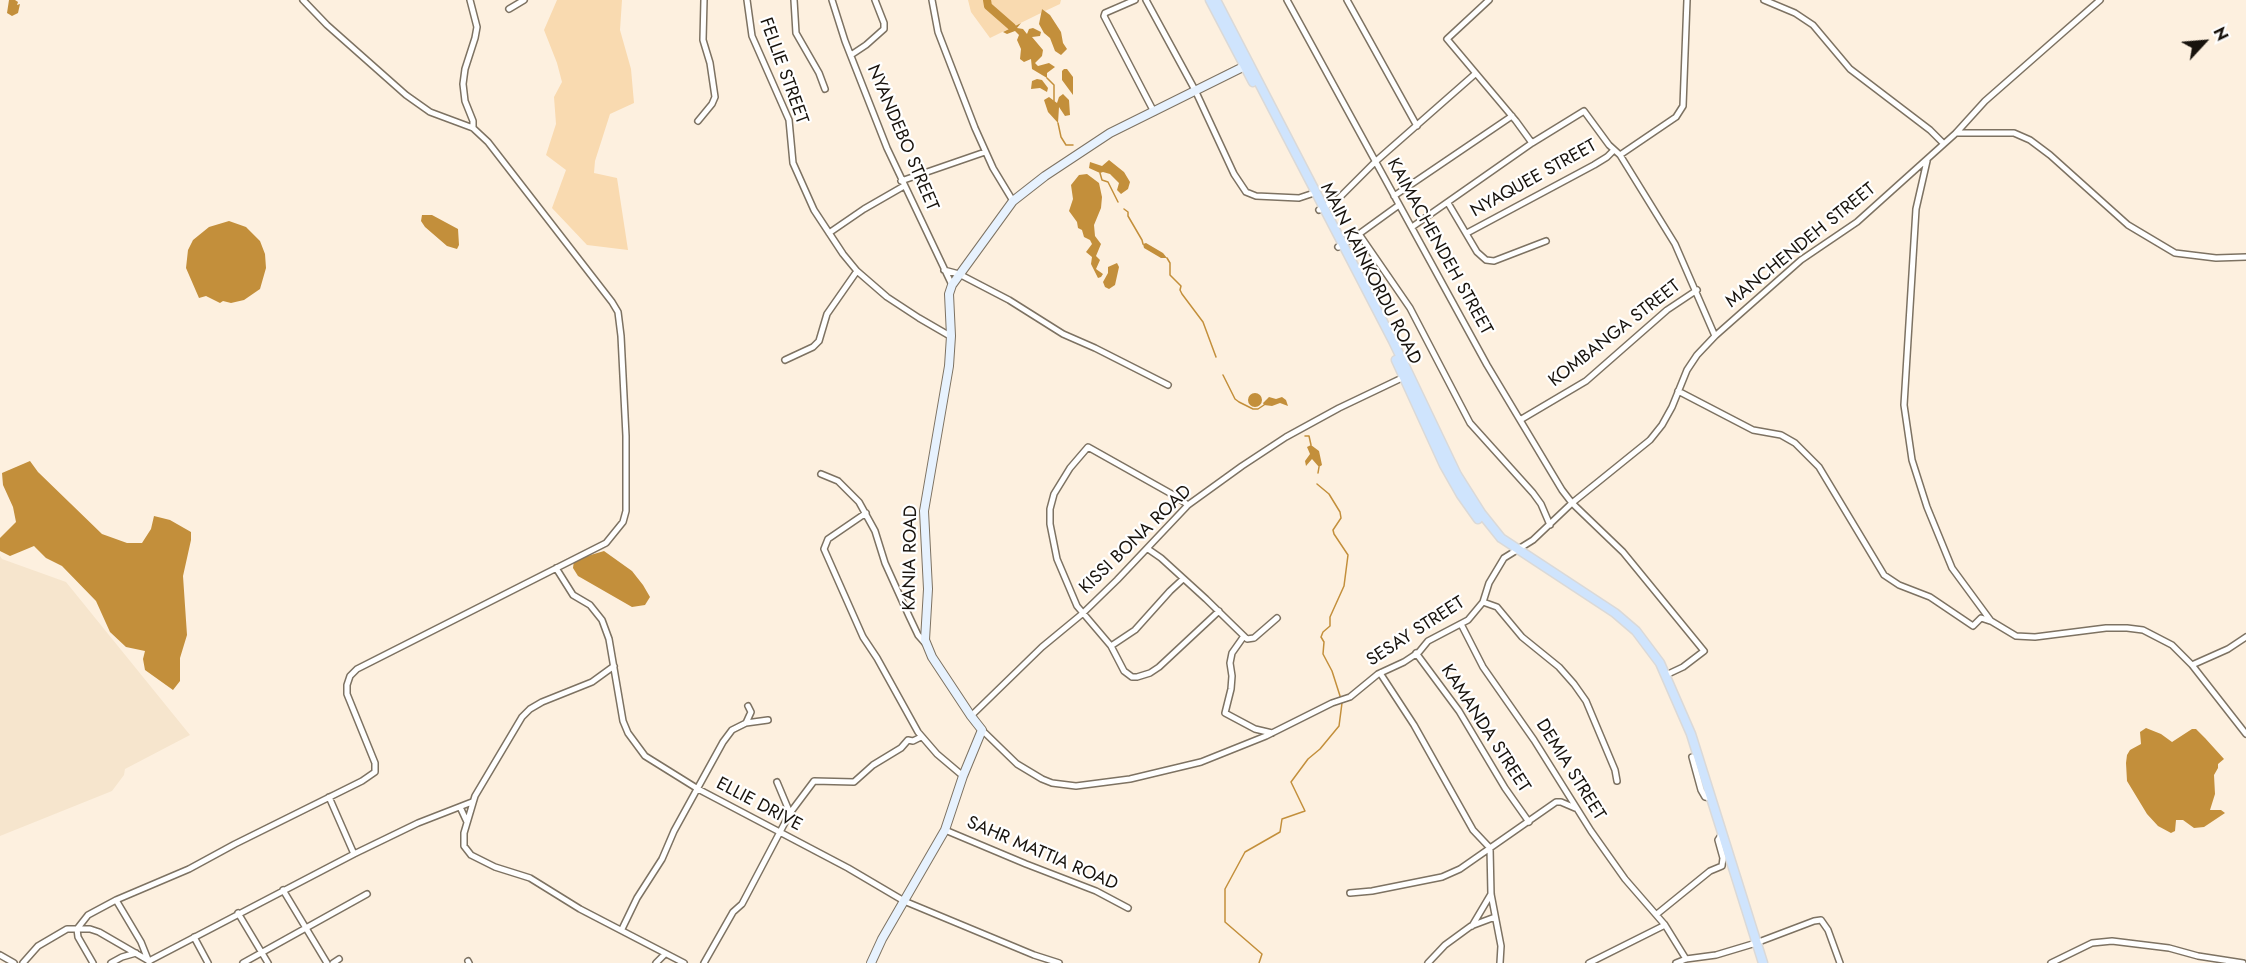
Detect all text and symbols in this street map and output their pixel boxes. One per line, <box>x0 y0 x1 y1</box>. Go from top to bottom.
north arrow <box>2174 12 2234 72</box>
street label: FELLIE STREET <box>754 15 812 127</box>
text: N <box>2208 23 2234 45</box>
street label: NYANDEBO STREET <box>862 62 942 214</box>
street label: NYAQUEE STREET <box>1467 135 1601 223</box>
street label: KAIMACHENDEH STREET <box>1381 155 1497 339</box>
street label: MANCHENDEH STREET <box>1722 179 1880 313</box>
street label: MAIN KAINKORDU ROAD <box>1315 180 1425 368</box>
street label: KOMBANGA STREET <box>1545 276 1685 392</box>
street label: KISSI BONA ROAD <box>1075 481 1197 599</box>
street label: KANIA ROAD <box>899 505 923 611</box>
street label: SESAY STREET <box>1363 592 1469 672</box>
street label: KAMANDA STREET <box>1436 661 1534 797</box>
street label: DEMIA STREET <box>1530 716 1610 824</box>
street label: ELLIE DRIVE <box>712 773 806 837</box>
street label: SAHR MATTIA ROAD <box>963 812 1121 896</box>

